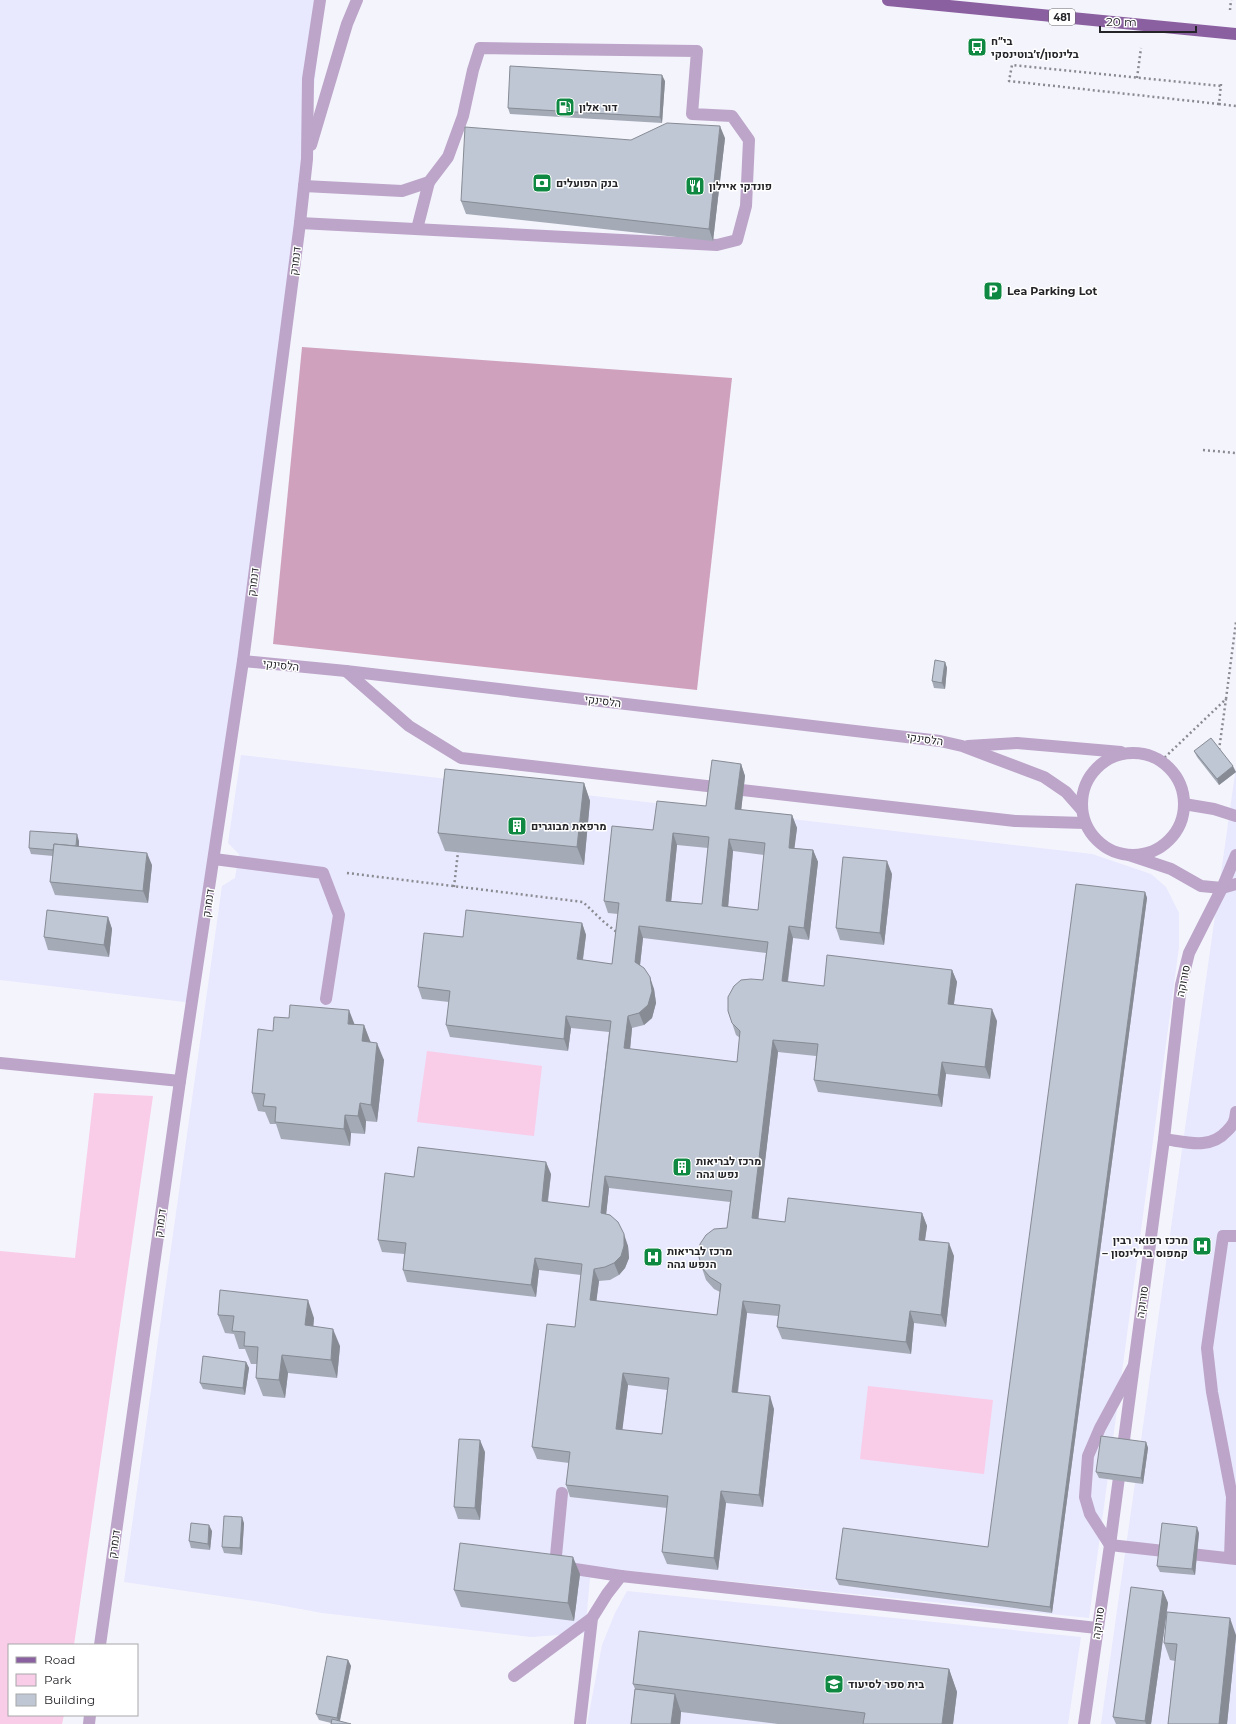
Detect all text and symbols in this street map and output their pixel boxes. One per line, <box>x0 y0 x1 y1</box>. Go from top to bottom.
scale bar <box>1100 8 1196 34</box>
road number: 481 <box>1049 9 1075 25</box>
text: 20 m <box>1106 14 1137 29</box>
place label: בי״ח בלינסון/ז׳בוטינסקי <box>991 34 1079 61</box>
bus stop icon: בי״ח בלינסון/ז׳בוטינסקי <box>966 36 988 58</box>
fuel station icon: דור אלון <box>554 96 576 118</box>
place label: דור אלון <box>579 100 618 114</box>
bank icon: בנק הפועלים <box>531 172 553 194</box>
restaurant icon: פונדקי איילון <box>684 175 706 197</box>
place label: בנק הפועלים <box>556 176 618 190</box>
place label: פונדקי איילון <box>709 179 772 193</box>
street label: דנמרק <box>286 246 304 276</box>
parking icon: Lea Parking Lot <box>982 280 1004 302</box>
place label: Lea Parking Lot <box>1007 284 1097 298</box>
street label: דנמרק <box>244 567 262 597</box>
street label: הלסינקי <box>262 656 300 674</box>
street label: הלסינקי <box>584 692 622 710</box>
street label: הלסינקי <box>906 730 944 748</box>
building icon: מרפאת מבוגרים <box>506 815 528 837</box>
place label: מרפאת מבוגרים <box>531 819 607 833</box>
street label: דנמרק <box>199 887 217 918</box>
street label: סורוקה <box>1173 964 1193 998</box>
place label: מרכז לבריאות נפש גהה <box>696 1154 761 1181</box>
building icon: מרכז לבריאות נפש גהה <box>671 1156 693 1178</box>
street label: דנמרק <box>151 1207 169 1238</box>
place label: מרכז רפואי רבין – קמפוס ביילינסון <box>1102 1233 1188 1260</box>
hospital icon: מרכז רפואי רבין – קמפוס ביילינסון <box>1191 1235 1213 1257</box>
place label: מרכז לבריאות הנפש גהה <box>667 1244 732 1271</box>
hospital icon: מרכז לבריאות הנפש גהה <box>642 1246 664 1268</box>
street label: סורוקה <box>1133 1285 1151 1319</box>
street label: דנמרק <box>105 1528 123 1559</box>
street label: סורוקה <box>1089 1606 1107 1640</box>
legend <box>8 1644 138 1716</box>
text: Road <box>44 1652 75 1667</box>
text: Park <box>44 1672 72 1687</box>
school or university icon: בית ספר לסיעוד <box>823 1673 845 1695</box>
place label: בית ספר לסיעוד <box>848 1677 924 1691</box>
text: Building <box>44 1692 95 1707</box>

